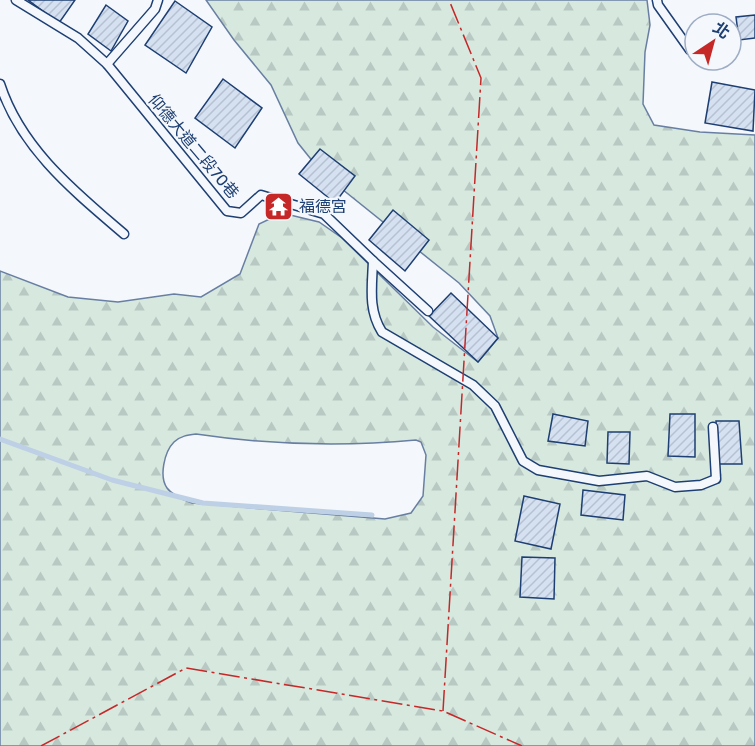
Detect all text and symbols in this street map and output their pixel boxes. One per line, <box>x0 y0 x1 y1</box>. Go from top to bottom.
north arrow <box>683 12 743 72</box>
text: 北 <box>709 18 734 43</box>
street label: 仰德大道二段70巷 <box>144 90 243 202</box>
temple icon: 福德宮 <box>262 190 294 222</box>
place label: 福德宮 <box>299 197 347 216</box>

